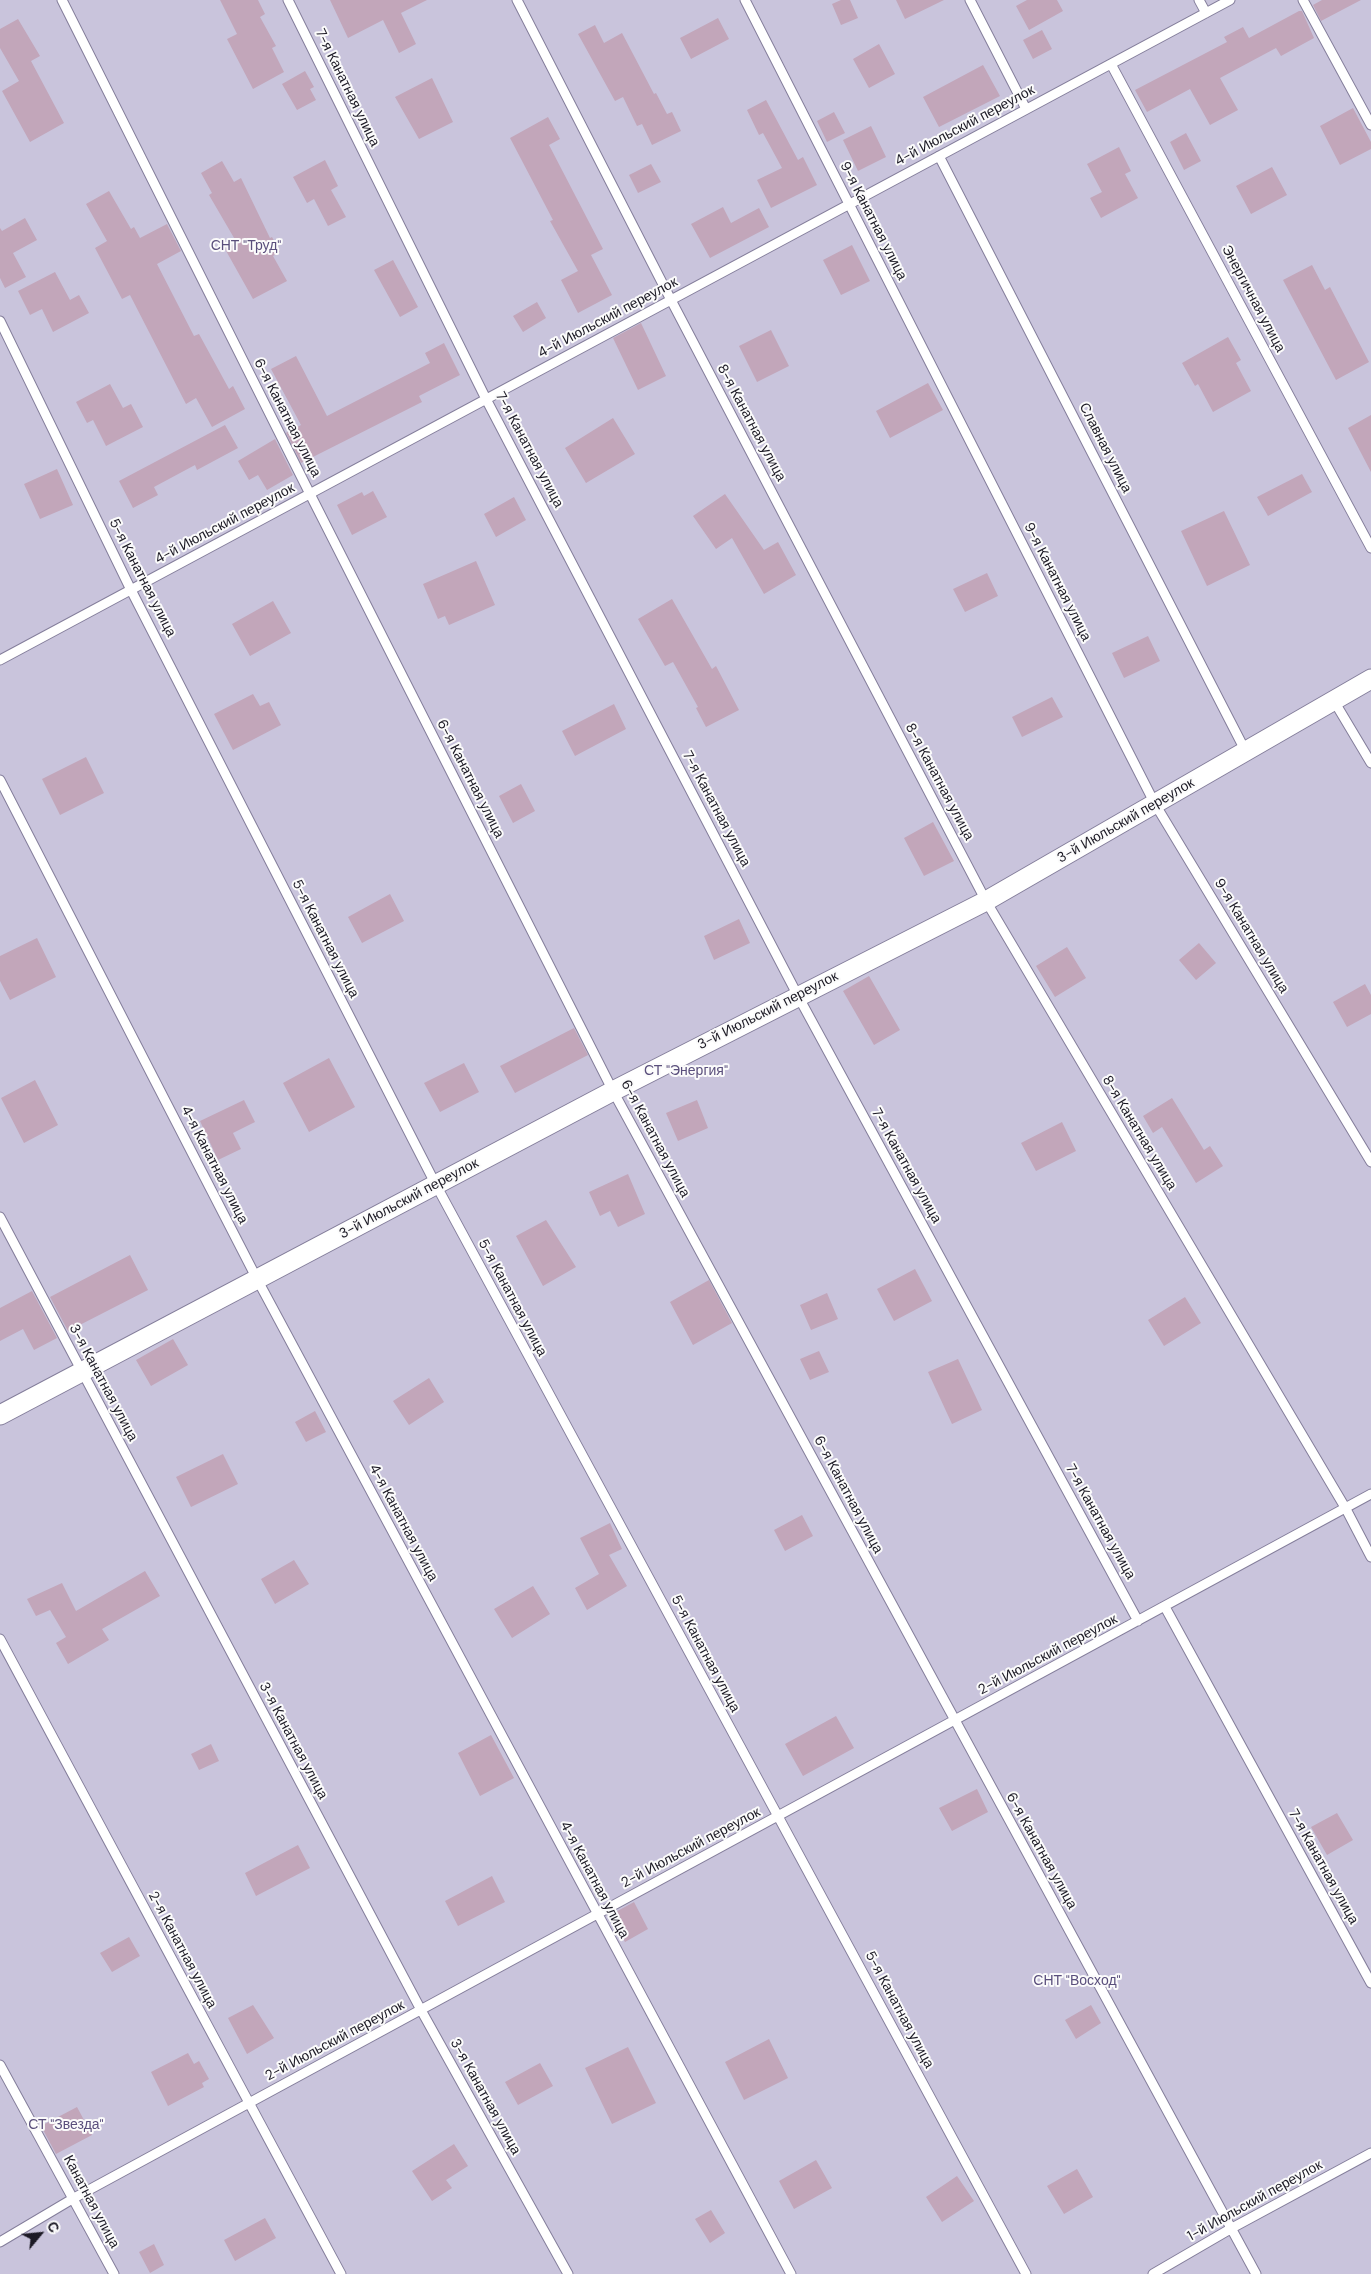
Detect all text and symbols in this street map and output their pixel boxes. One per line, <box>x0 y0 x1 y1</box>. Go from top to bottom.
street label: 7-я Канатная улица <box>311 26 383 150</box>
street label: 4-й Июльский переулок <box>892 82 1038 170</box>
street label: 9-я Канатная улица <box>836 159 910 283</box>
park label: СНТ "Труд" <box>211 238 281 254</box>
street label: Энергичная улица <box>1218 243 1288 355</box>
street label: 4-й Июльский переулок <box>535 274 681 362</box>
street label: 6-я Канатная улица <box>250 356 324 480</box>
street label: 8-я Канатная улица <box>713 362 789 484</box>
street label: 7-я Канатная улица <box>491 389 567 511</box>
street label: Славная улица <box>1075 400 1135 496</box>
street label: 4-й Июльский переулок <box>152 480 298 568</box>
street label: 5-я Канатная улица <box>105 516 179 640</box>
street label: 9-я Канатная улица <box>1020 520 1094 644</box>
street label: 6-я Канатная улица <box>433 717 507 841</box>
street label: 8-я Канатная улица <box>901 721 977 843</box>
street label: 7-я Канатная улица <box>678 748 754 870</box>
street label: 3-й Июльский переулок <box>1055 775 1197 867</box>
street label: 9-я Канатная улица <box>1210 876 1292 996</box>
street label: 5-я Канатная улица <box>288 877 362 1001</box>
street label: 3-й Июльский переулок <box>695 968 841 1054</box>
park label: СТ "Энергия" <box>644 1063 728 1079</box>
street label: 8-я Канатная улица <box>1098 1073 1180 1193</box>
street label: 6-я Канатная улица <box>617 1077 693 1201</box>
street label: 4-я Канатная улица <box>177 1103 251 1227</box>
street label: 7-я Канатная улица <box>867 1106 945 1226</box>
street label: 3-й Июльский переулок <box>336 1155 482 1243</box>
street label: 5-я Канатная улица <box>474 1237 550 1359</box>
street label: 3-я Канатная улица <box>65 1322 141 1444</box>
street label: 6-я Канатная улица <box>810 1433 886 1557</box>
street label: 4-я Канатная улица <box>365 1462 441 1584</box>
street label: 7-я Канатная улица <box>1061 1462 1139 1582</box>
street label: 5-я Канатная улица <box>667 1593 743 1715</box>
street label: 2-й Июльский переулок <box>976 1611 1120 1699</box>
street label: 3-я Канатная улица <box>255 1680 331 1802</box>
street label: 6-я Канатная улица <box>1002 1790 1080 1912</box>
street label: 2-й Июльский переулок <box>619 1804 763 1892</box>
street label: 7-я Канатная улица <box>1284 1807 1362 1927</box>
street label: 4-я Канатная улица <box>556 1819 632 1941</box>
street label: 2-я Канатная улица <box>144 1889 220 2011</box>
street label: 5-я Канатная улица <box>861 1949 937 2071</box>
park label: СНТ "Восход" <box>1033 1973 1121 1989</box>
street label: 2-й Июльский переулок <box>263 1997 407 2085</box>
street label: 3-я Канатная улица <box>446 2036 524 2158</box>
park label: СТ "Звезда" <box>28 2117 104 2133</box>
street label: Канатная улица <box>59 2153 123 2251</box>
street label: 1-й Июльский переулок <box>1185 2157 1325 2245</box>
north arrow <box>15 2209 65 2259</box>
text: С <box>43 2218 64 2236</box>

